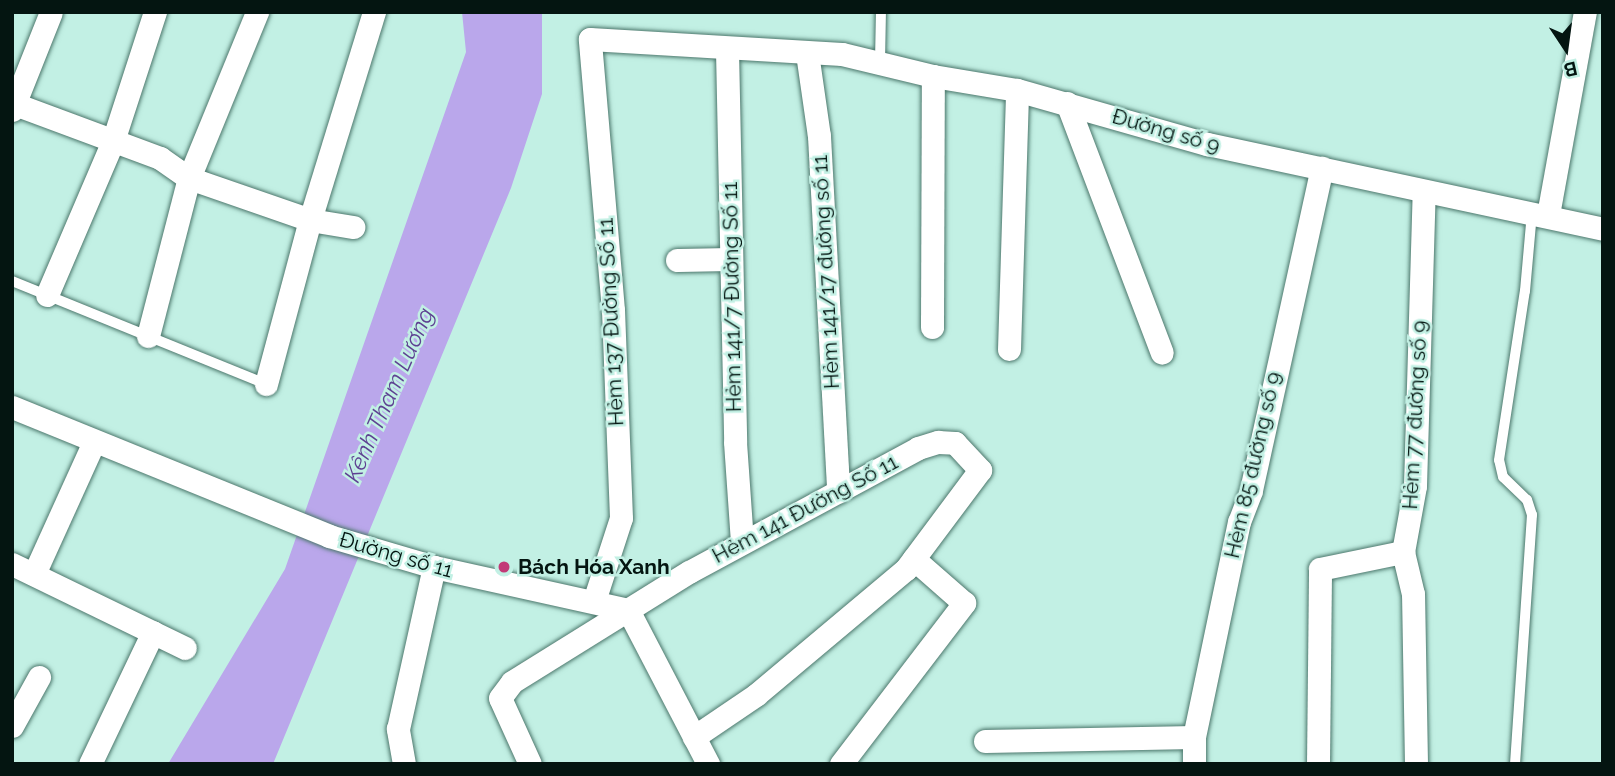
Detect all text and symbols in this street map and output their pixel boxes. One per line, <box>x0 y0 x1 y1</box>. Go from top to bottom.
north arrow <box>1531 14 1601 84</box>
text: B <box>1562 57 1580 82</box>
street label: Đường số 9 <box>1109 104 1223 158</box>
street label: Hẻm 141/17 đường số 11 <box>807 154 845 390</box>
street label: Hẻm 141/7 Đường Số 11 <box>717 182 747 412</box>
street label: Hẻm 137 Đường Số 11 <box>593 217 629 427</box>
water label: Kênh Tham Lương <box>338 303 440 487</box>
street label: Hẻm 77 đường số 9 <box>1397 320 1433 510</box>
street label: Hẻm 85 đường số 9 <box>1219 369 1287 561</box>
street label: Hẻm 141 Đường Số 11 <box>708 449 902 569</box>
street label: Đường số 11 <box>336 527 456 583</box>
place label: Bách Hóa Xanh <box>518 554 670 580</box>
marker: Bách Hóa Xanh <box>496 559 512 575</box>

